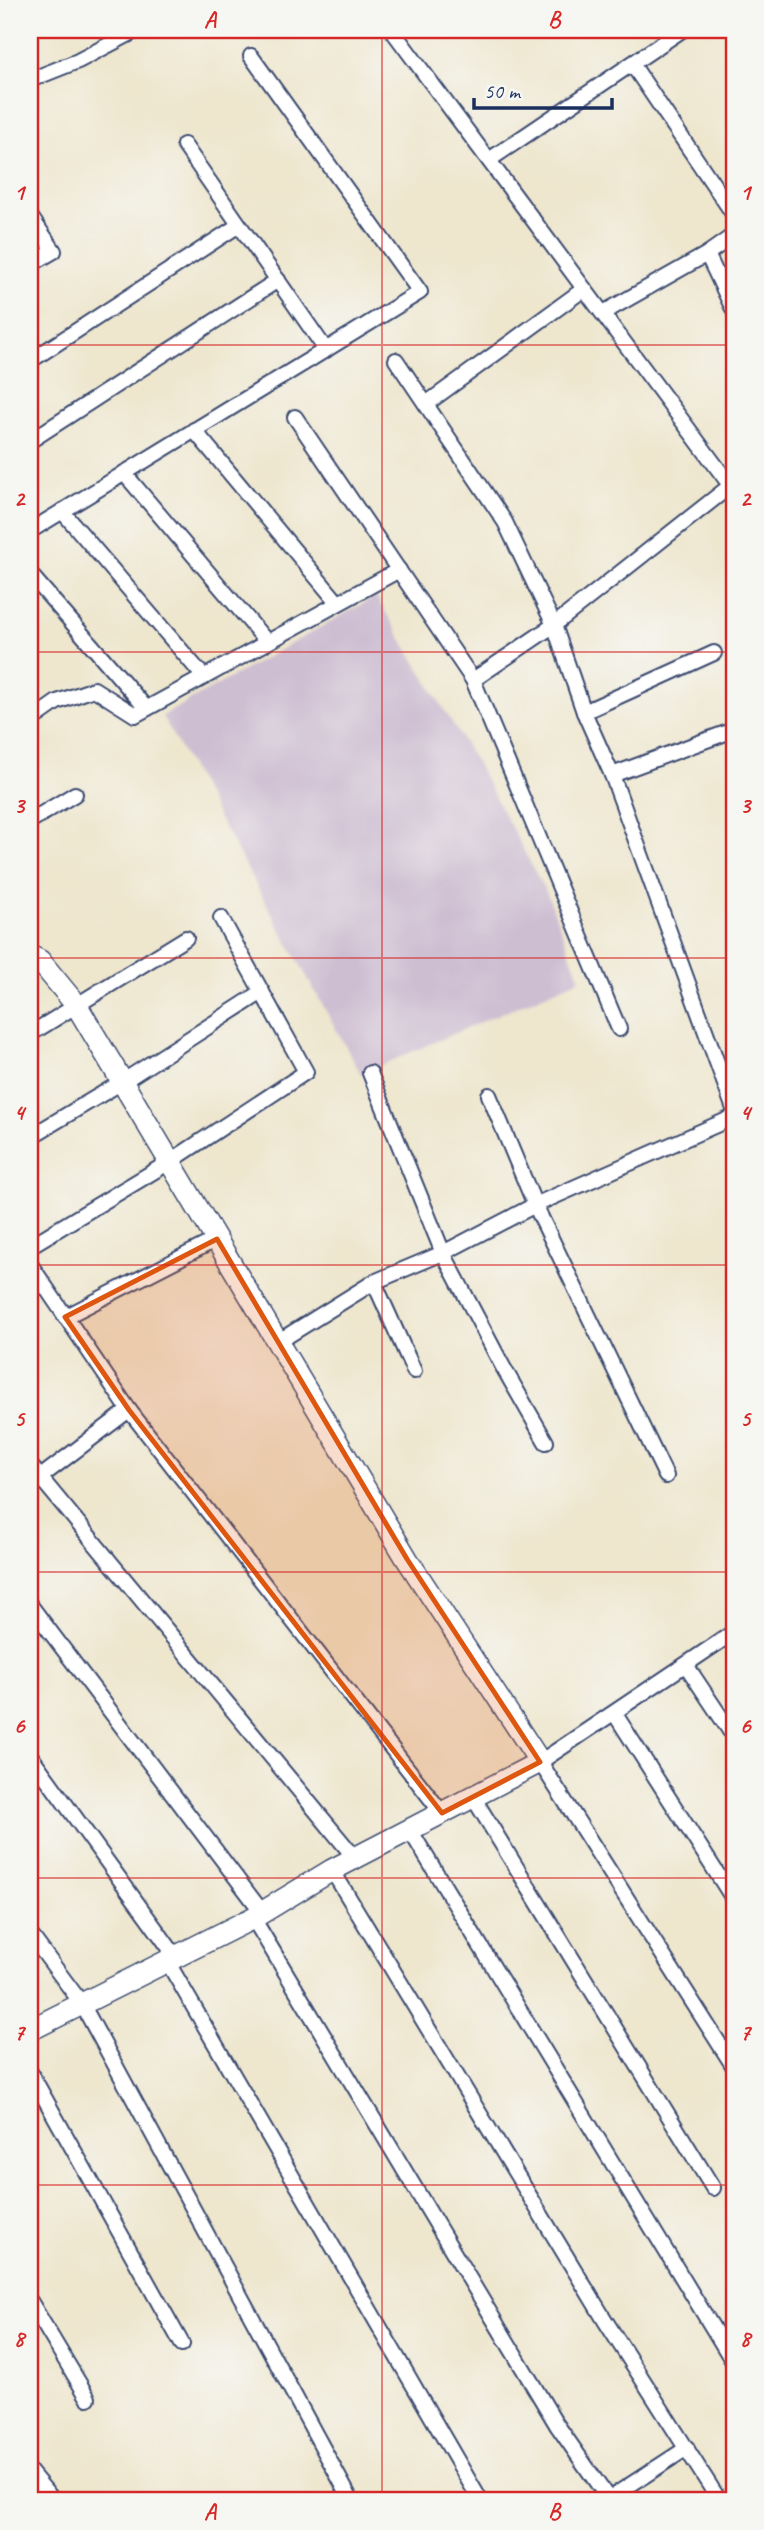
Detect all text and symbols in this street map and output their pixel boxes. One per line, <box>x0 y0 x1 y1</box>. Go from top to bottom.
text: A <box>204 5 218 34</box>
text: B <box>548 5 562 34</box>
scale bar <box>474 66 612 110</box>
text: 50 m <box>484 78 522 104</box>
text: 1 <box>14 178 27 207</box>
text: 1 <box>740 178 753 207</box>
text: 2 <box>14 484 27 513</box>
text: 2 <box>740 484 753 513</box>
text: 3 <box>14 791 27 820</box>
text: 3 <box>740 791 753 820</box>
text: 4 <box>14 1098 27 1127</box>
text: 4 <box>740 1098 753 1127</box>
text: 5 <box>14 1404 26 1433</box>
text: 5 <box>740 1404 752 1433</box>
text: 6 <box>14 1711 27 1740</box>
text: 6 <box>740 1711 753 1740</box>
text: 7 <box>14 2018 27 2047</box>
text: 7 <box>740 2018 753 2047</box>
text: 8 <box>14 2324 27 2353</box>
text: 8 <box>740 2324 753 2353</box>
text: A <box>204 2497 218 2526</box>
text: B <box>548 2497 562 2526</box>

